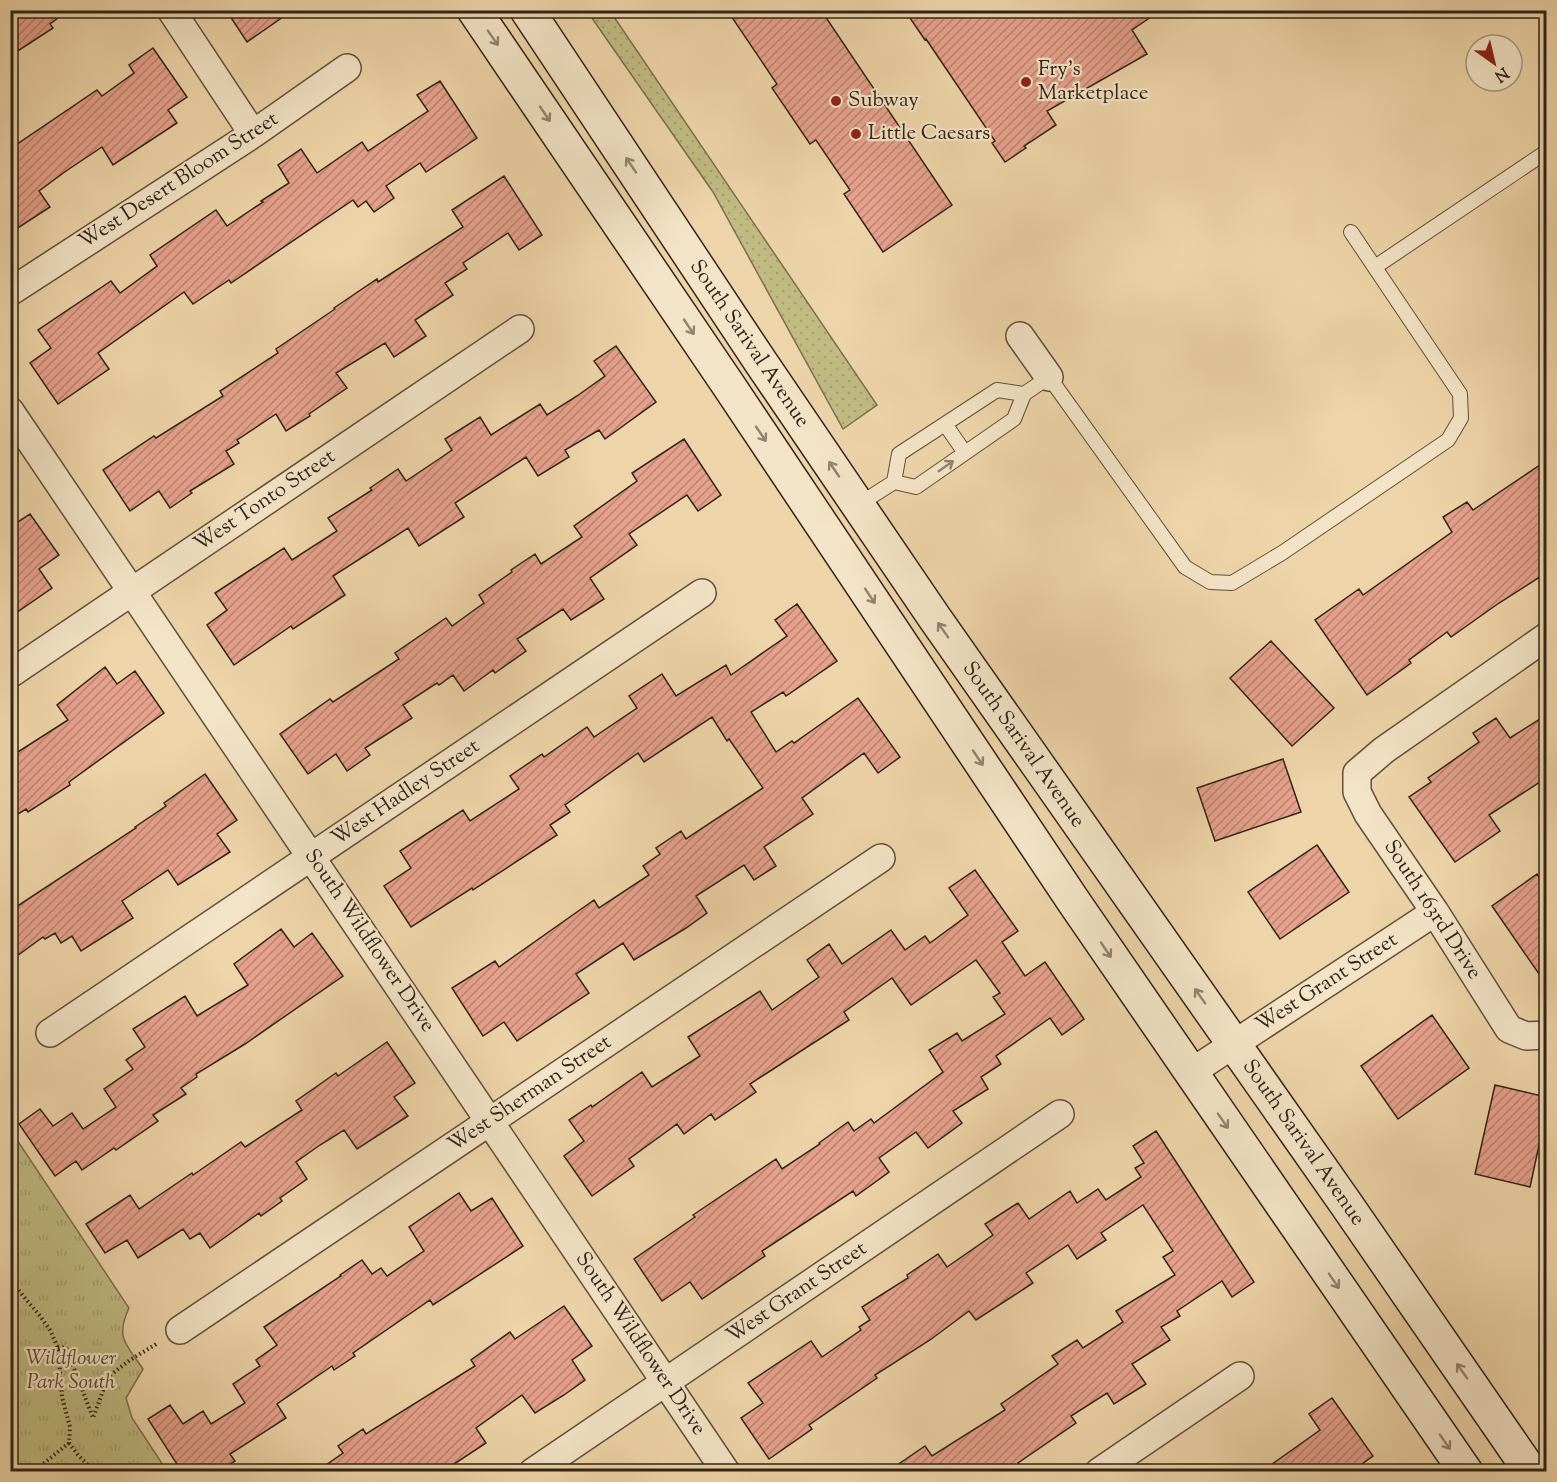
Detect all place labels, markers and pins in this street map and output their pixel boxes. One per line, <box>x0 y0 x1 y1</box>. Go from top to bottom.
place label: Fry's Marketplace <box>1038 55 1148 109</box>
marker: Fry's Marketplace <box>1019 75 1033 89</box>
place label: Subway <box>848 86 919 116</box>
marker: Subway <box>829 94 843 108</box>
place label: Little Caesars <box>868 119 990 149</box>
marker: Little Caesars <box>849 127 863 141</box>

